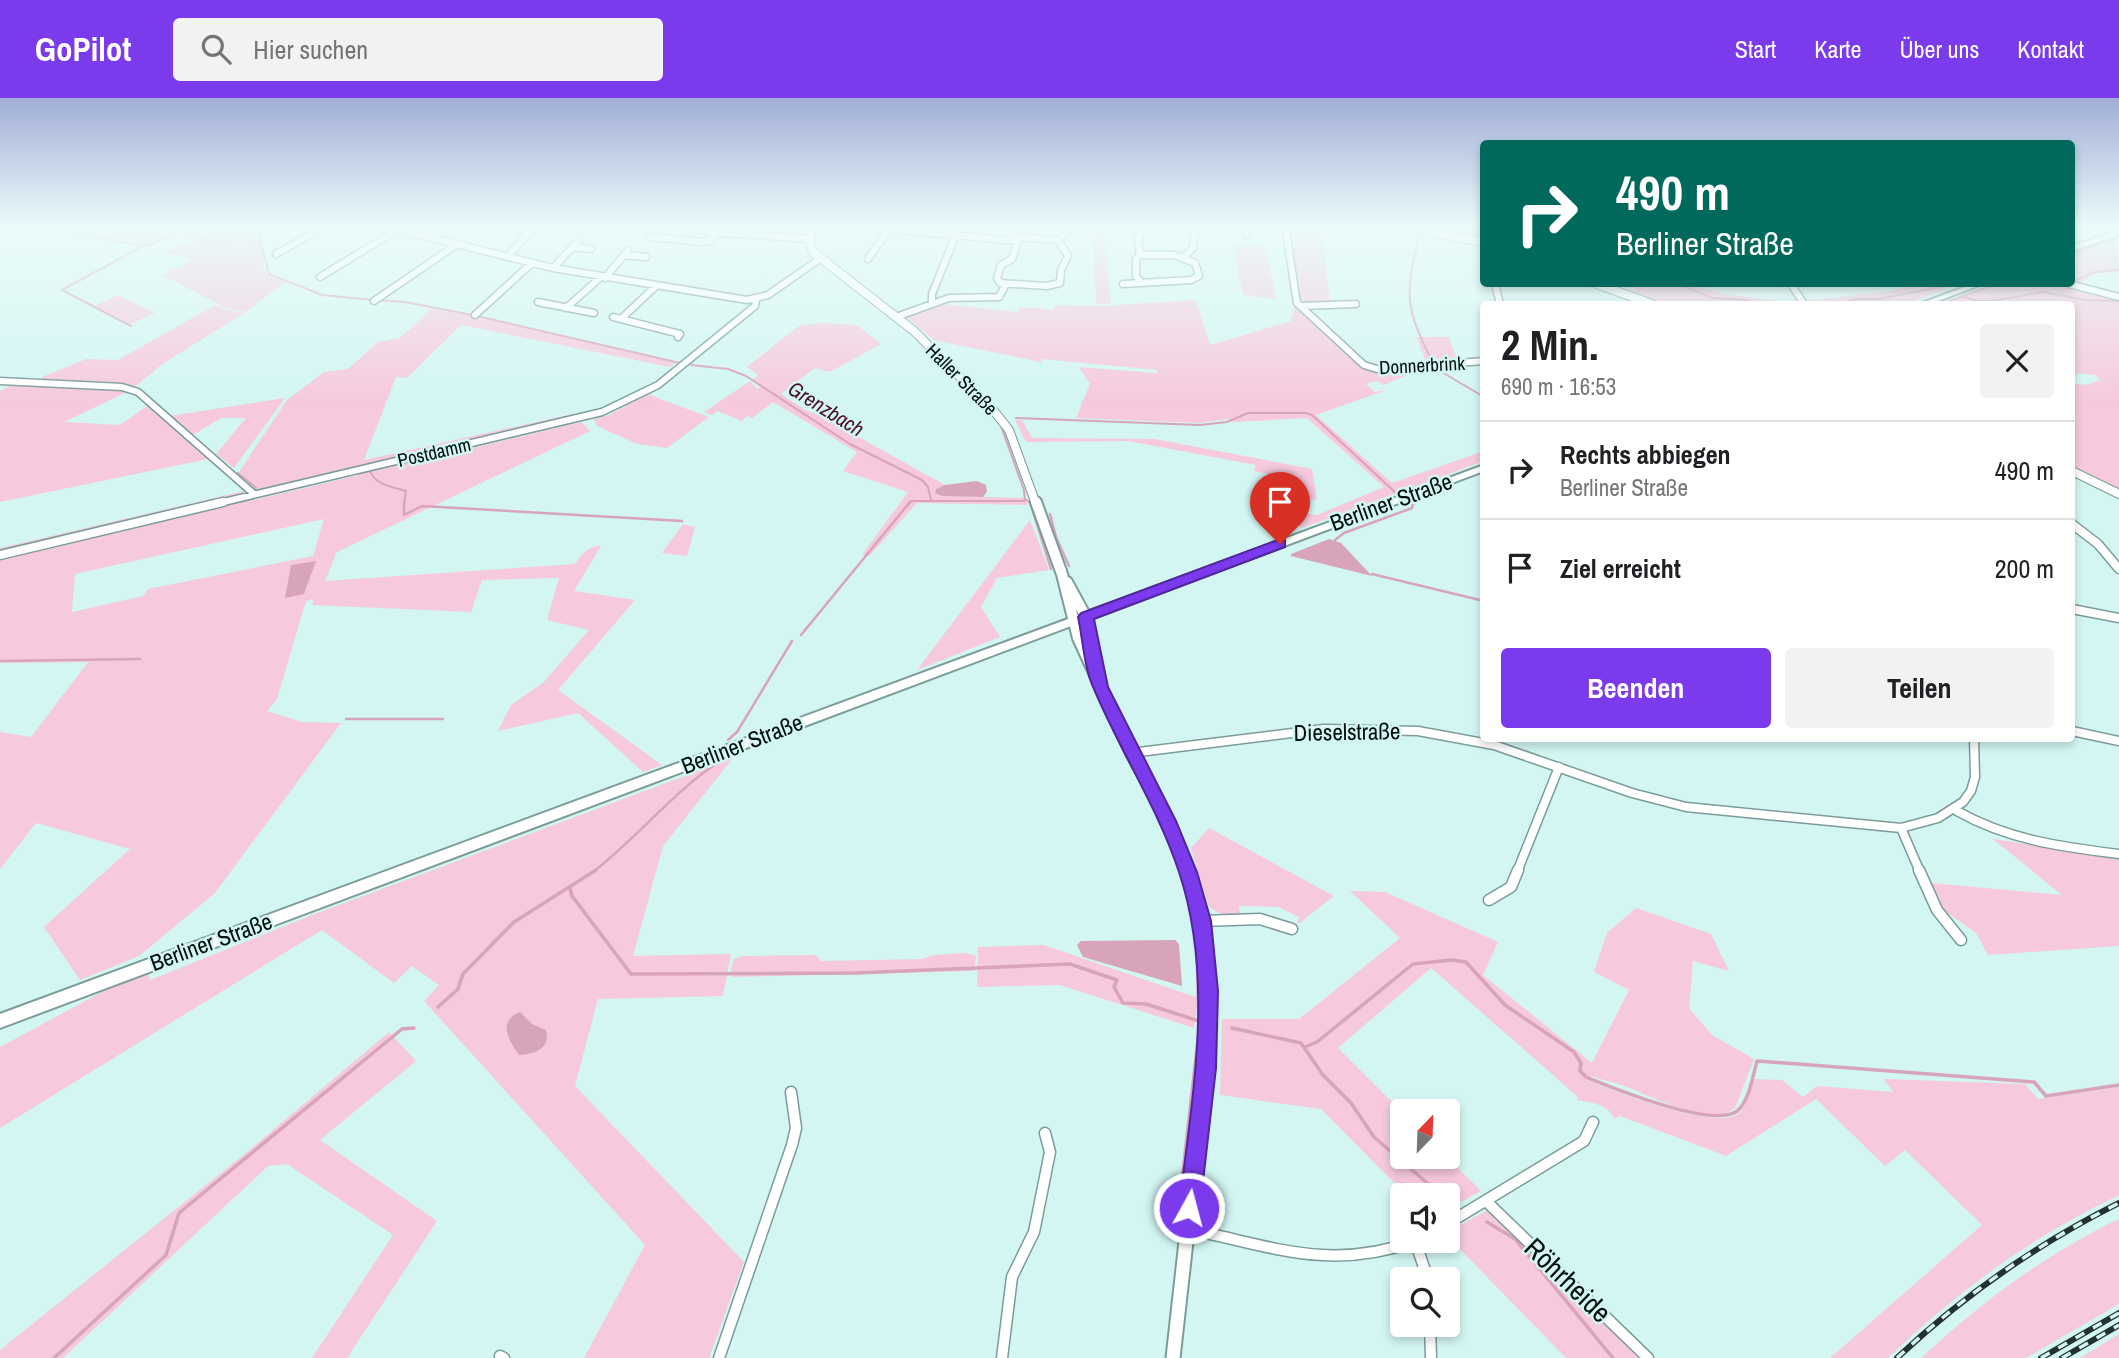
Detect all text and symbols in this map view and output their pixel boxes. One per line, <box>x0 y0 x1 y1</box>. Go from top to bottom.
search box <box>173 18 663 81</box>
text: GoPilot <box>35 27 131 71</box>
icon: search <box>197 30 235 68</box>
text: Hier suchen <box>253 32 368 67</box>
text: Start <box>1735 33 1776 65</box>
text: Karte <box>1814 33 1861 65</box>
text: Über uns <box>1899 33 1979 65</box>
text: Kontakt <box>2017 33 2084 65</box>
text: 490 m <box>1616 159 1730 225</box>
icon: right <box>1501 168 1592 259</box>
text: Berliner Straße <box>1616 222 1794 265</box>
text: 2 Min. <box>1501 317 1599 373</box>
button: close <box>1980 324 2054 398</box>
street label: Haller Straße <box>920 337 1004 421</box>
street label: Donnerbrink <box>1379 350 1466 380</box>
text: 690 m · 16:53 <box>1501 371 1616 402</box>
water label: Grenzbach <box>783 374 870 443</box>
street label: Postdamm <box>395 431 473 473</box>
text: Rechts abbiegen <box>1560 437 1731 472</box>
icon: right <box>1501 451 1539 489</box>
text: 490 m <box>1995 453 2054 488</box>
street label: Berliner Straße <box>1325 465 1456 538</box>
pin <box>1250 472 1310 544</box>
text: Berliner Straße <box>1560 472 1688 503</box>
icon: arrive <box>1261 483 1299 521</box>
icon: arrive <box>1501 549 1539 587</box>
text: Ziel erreicht <box>1560 551 1681 586</box>
text: 200 m <box>1995 551 2054 586</box>
button: Beenden <box>1501 648 1771 728</box>
button: Teilen <box>1785 648 2054 728</box>
street label: Berliner Straße <box>677 706 807 781</box>
street label: Dieselstraße <box>1293 715 1401 748</box>
street label: Berliner Straße <box>145 905 276 978</box>
north arrow <box>1390 1099 1460 1169</box>
map controls <box>1390 1099 1460 1337</box>
position arrow <box>1152 1171 1226 1245</box>
button: sound <box>1390 1183 1460 1253</box>
street label: Röhrheide <box>1516 1229 1620 1331</box>
button: search <box>1390 1267 1460 1337</box>

